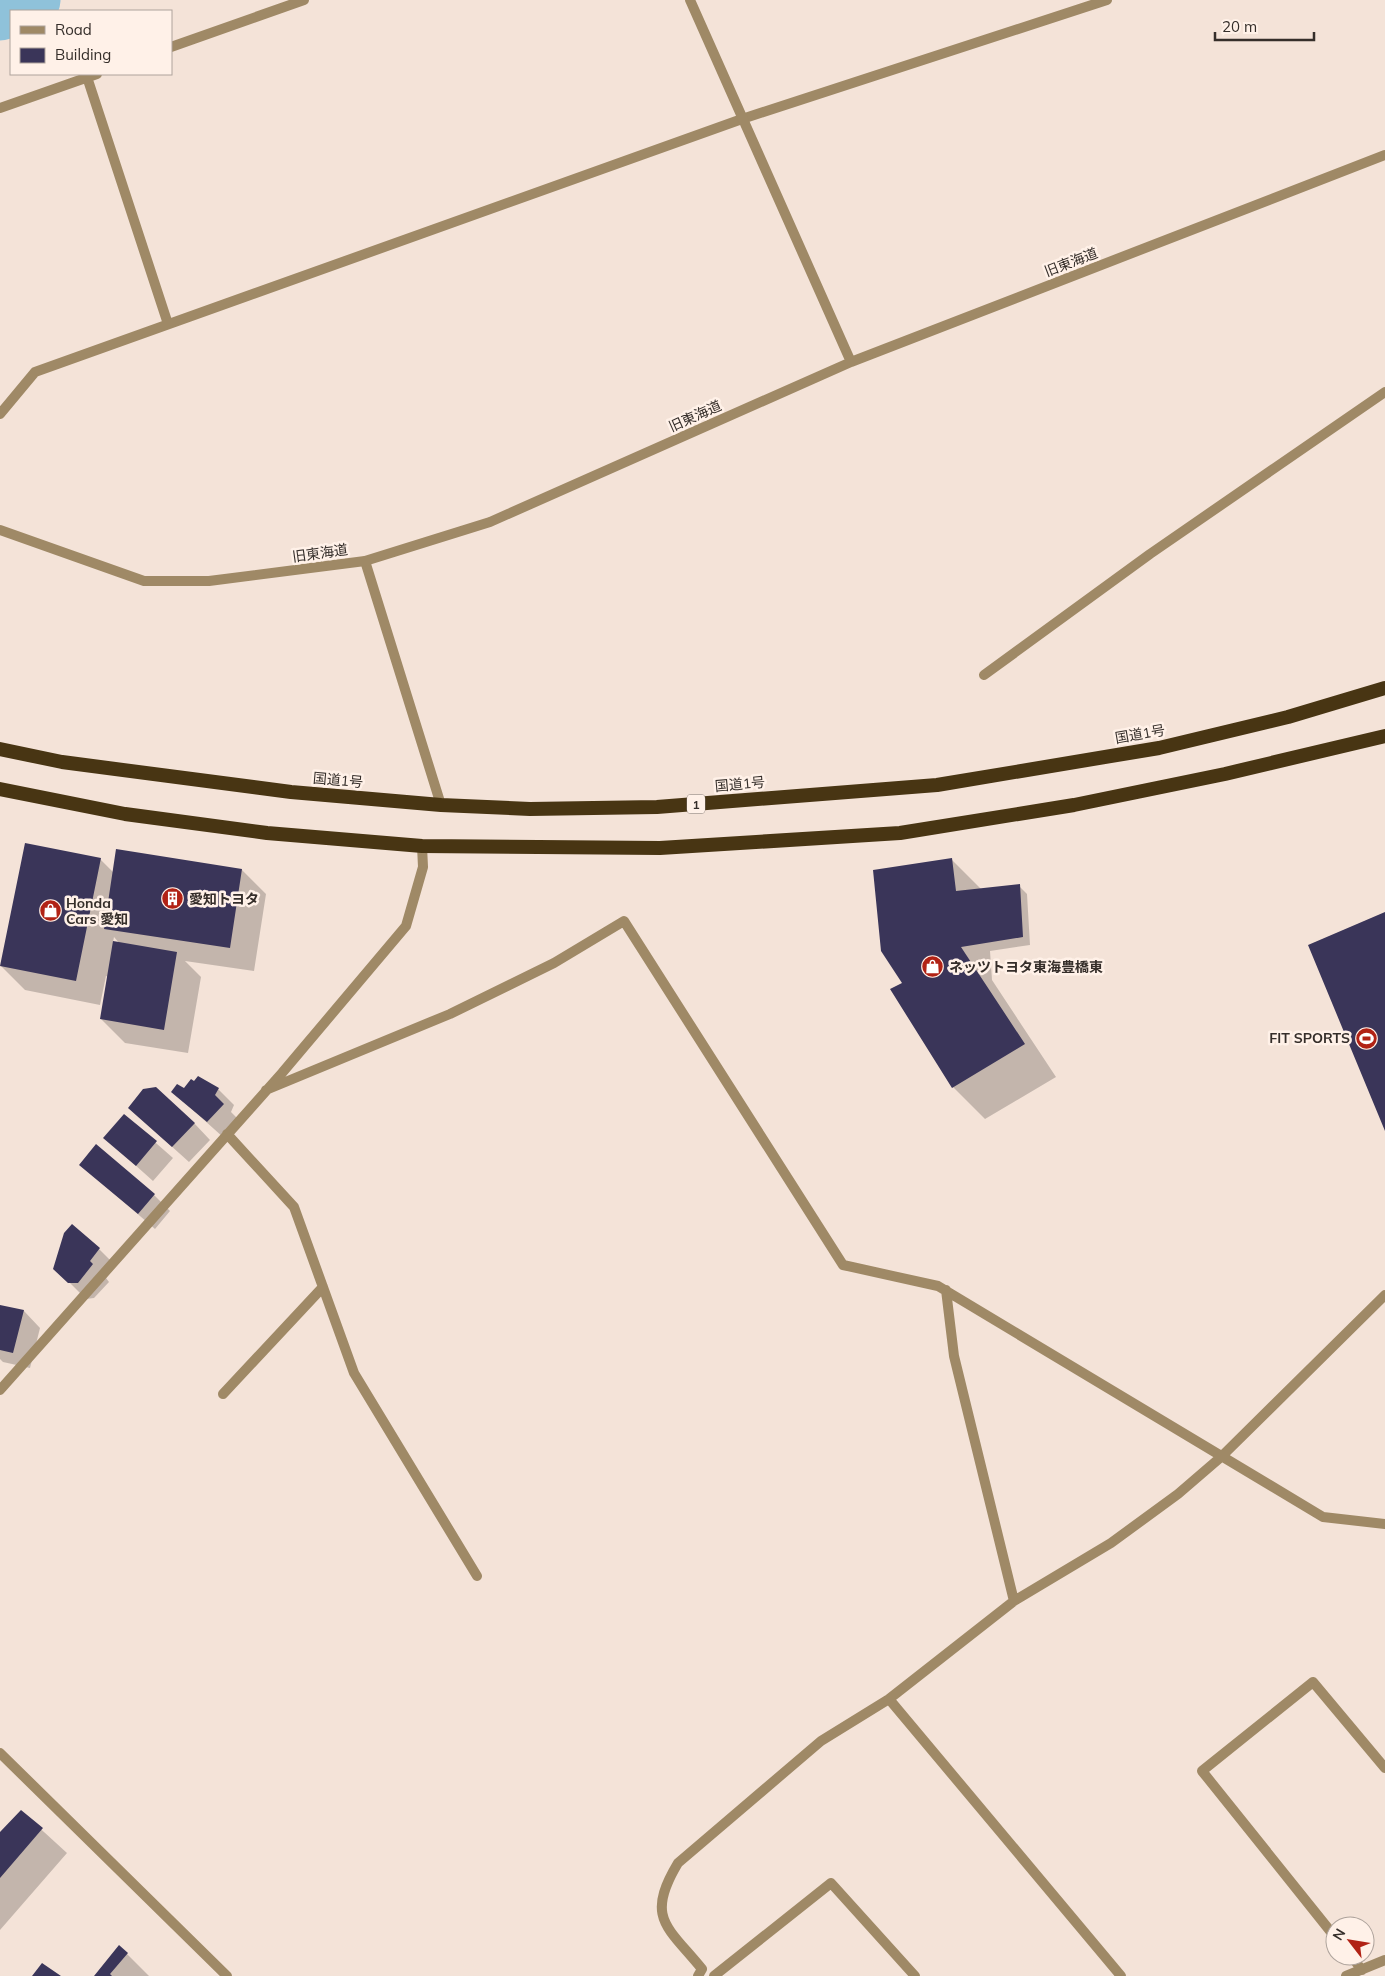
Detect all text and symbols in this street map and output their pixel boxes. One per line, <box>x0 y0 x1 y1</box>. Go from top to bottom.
legend <box>10 10 172 75</box>
scale bar <box>1215 10 1314 42</box>
text: 20 m <box>1222 17 1257 36</box>
text: Road <box>55 20 92 39</box>
text: Building <box>55 45 111 64</box>
street label: 旧東海道 <box>1042 244 1100 280</box>
street label: 旧東海道 <box>666 396 724 436</box>
street label: 旧東海道 <box>291 540 349 566</box>
street label: 国道1号 <box>1114 721 1166 747</box>
street label: 国道1号 <box>312 769 364 791</box>
street label: 国道1号 <box>714 773 766 795</box>
road number: 1 <box>687 794 705 814</box>
building icon: 愛知トヨタ <box>161 887 185 911</box>
place label: 愛知トヨタ <box>189 890 259 908</box>
place label: Honda Cars 愛知 <box>66 894 128 928</box>
shop icon: Honda Cars 愛知 <box>38 899 62 923</box>
shop icon: ネッツトヨタ東海豊橋東 <box>921 955 945 979</box>
place label: ネッツトヨタ東海豊橋東 <box>949 958 1103 976</box>
sports icon: FIT SPORTS <box>1354 1026 1378 1050</box>
place label: FIT SPORTS <box>1269 1029 1350 1047</box>
north arrow <box>1325 1916 1375 1966</box>
text: N <box>1328 1925 1349 1943</box>

